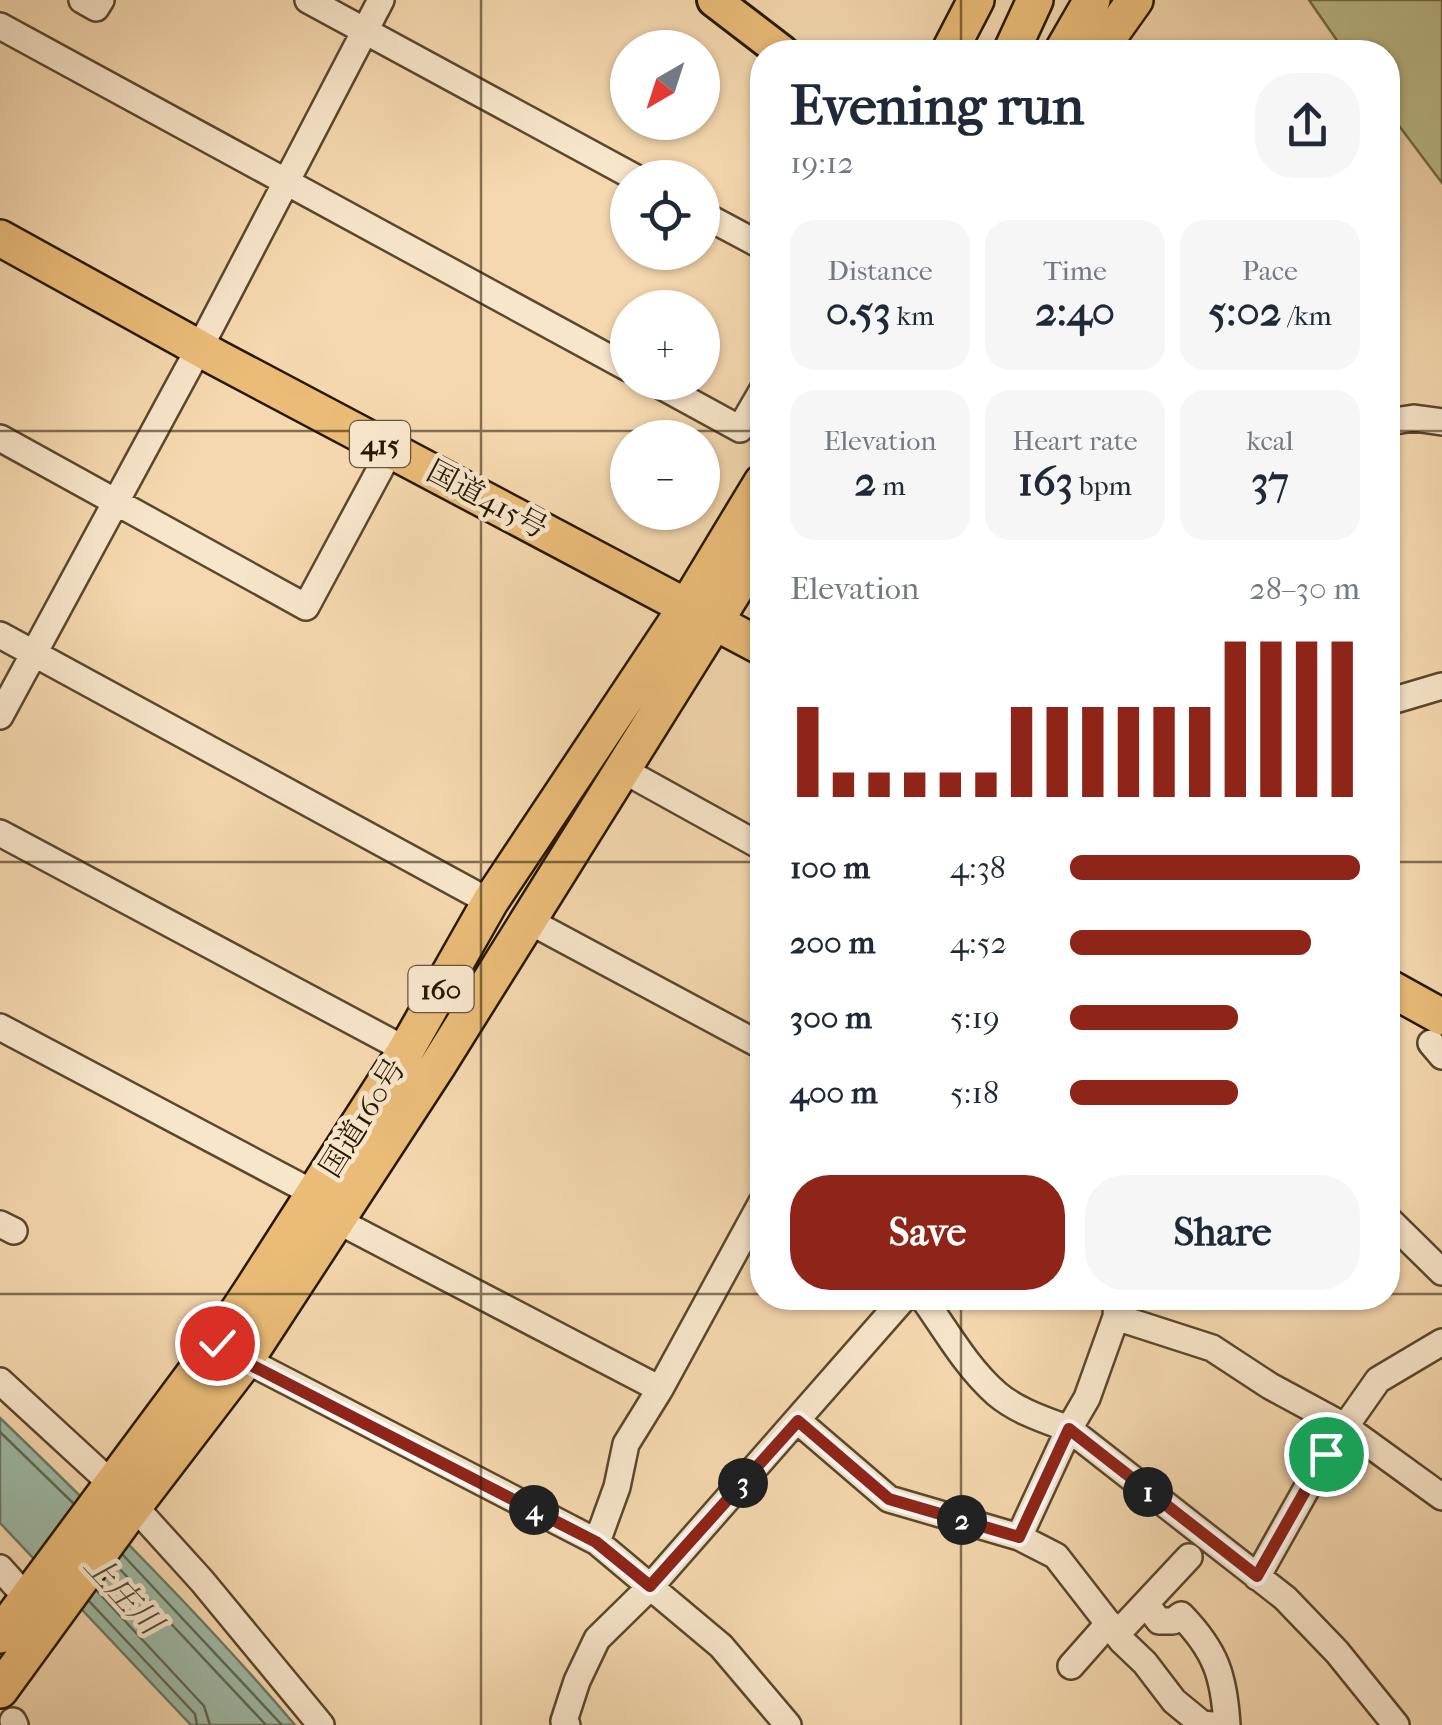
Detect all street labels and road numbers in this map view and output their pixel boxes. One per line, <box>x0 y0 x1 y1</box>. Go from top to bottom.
road number: 415 <box>350 421 410 467</box>
street label: 国道415号 <box>421 454 553 546</box>
road number: 160 <box>408 966 474 1012</box>
street label: 国道160号 <box>313 1052 413 1184</box>

